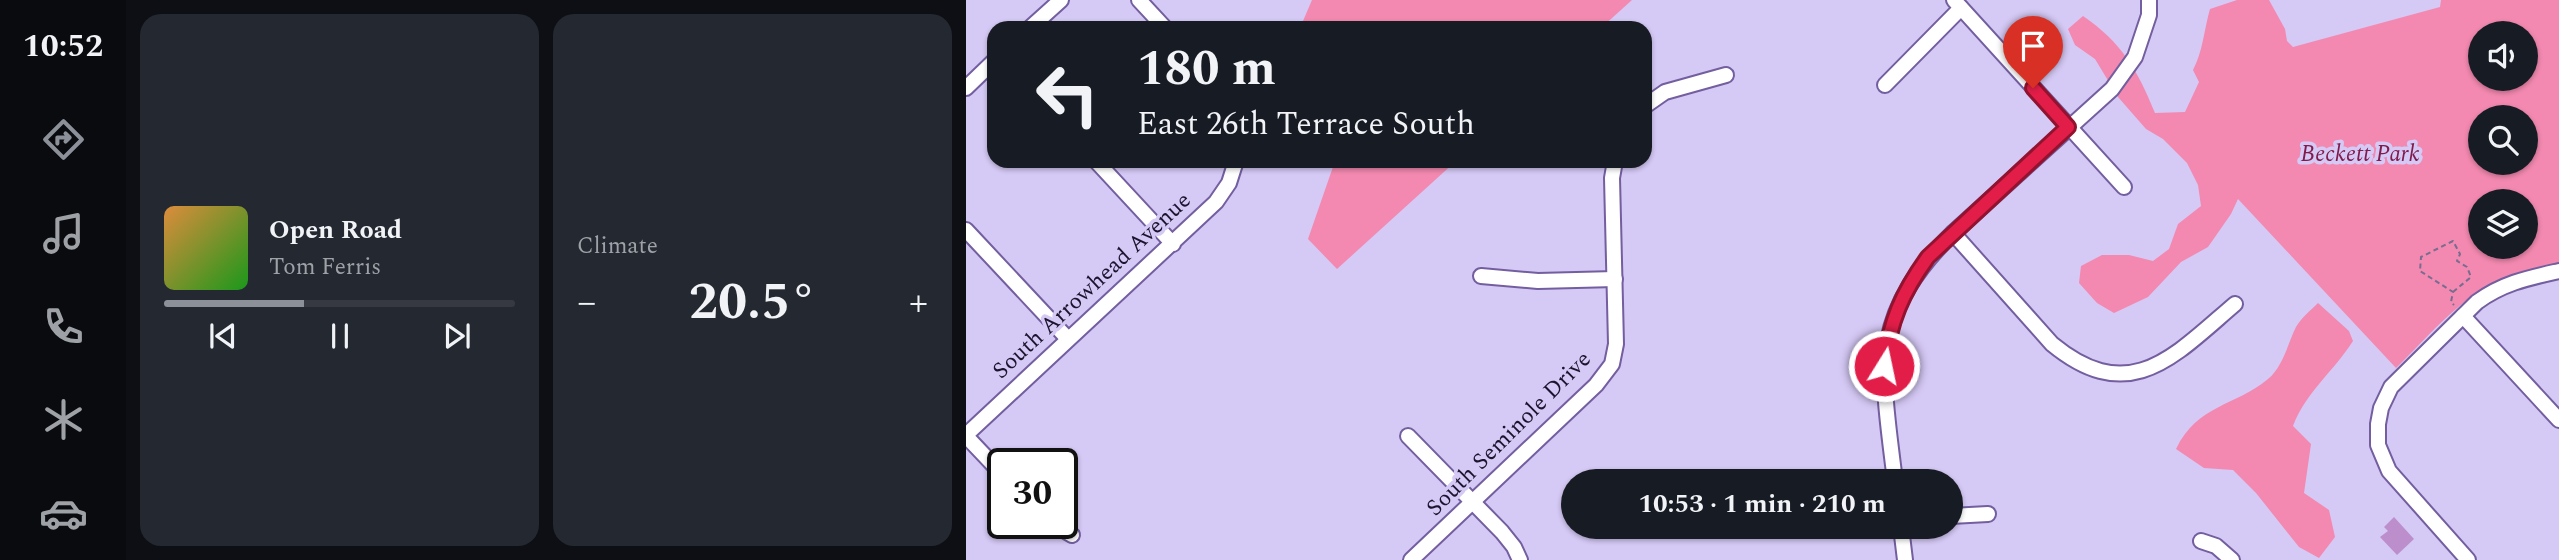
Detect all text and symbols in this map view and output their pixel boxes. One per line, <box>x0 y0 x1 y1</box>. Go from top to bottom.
pin <box>2003 16 2063 88</box>
map controls <box>2468 21 2538 259</box>
button: sound <box>2468 21 2538 91</box>
text: 10:52 <box>23 22 103 71</box>
icon: arrive <box>2014 27 2052 65</box>
text: 180 m <box>1137 32 1276 107</box>
icon: left <box>1022 49 1113 140</box>
text: East 26th Terrace South <box>1137 100 1475 149</box>
button: search <box>2468 105 2538 175</box>
icon: directions <box>39 115 88 164</box>
park label: Beckett Park <box>2301 137 2420 172</box>
street label: South Arrowhead Avenue <box>985 184 1199 388</box>
button: layers <box>2468 189 2538 259</box>
icon: music <box>39 209 88 258</box>
text: Open Road <box>269 210 402 250</box>
text: Climate <box>577 229 658 264</box>
text: Tom Ferris <box>269 250 381 285</box>
text: 20.5° <box>689 263 816 342</box>
text: − <box>577 274 596 332</box>
text: + <box>909 274 928 332</box>
icon: phone <box>39 302 88 351</box>
icon: previous <box>204 317 242 355</box>
icon: pause <box>321 317 359 355</box>
icon: next <box>438 317 476 355</box>
position arrow <box>1847 329 1921 403</box>
street label: South Seminole Drive <box>1418 343 1600 525</box>
icon: climate <box>39 395 88 444</box>
speed limit sign: 30 <box>987 448 1078 539</box>
text: 10:53 · 1 min · 210 m <box>1638 484 1886 524</box>
icon: car <box>39 489 88 538</box>

